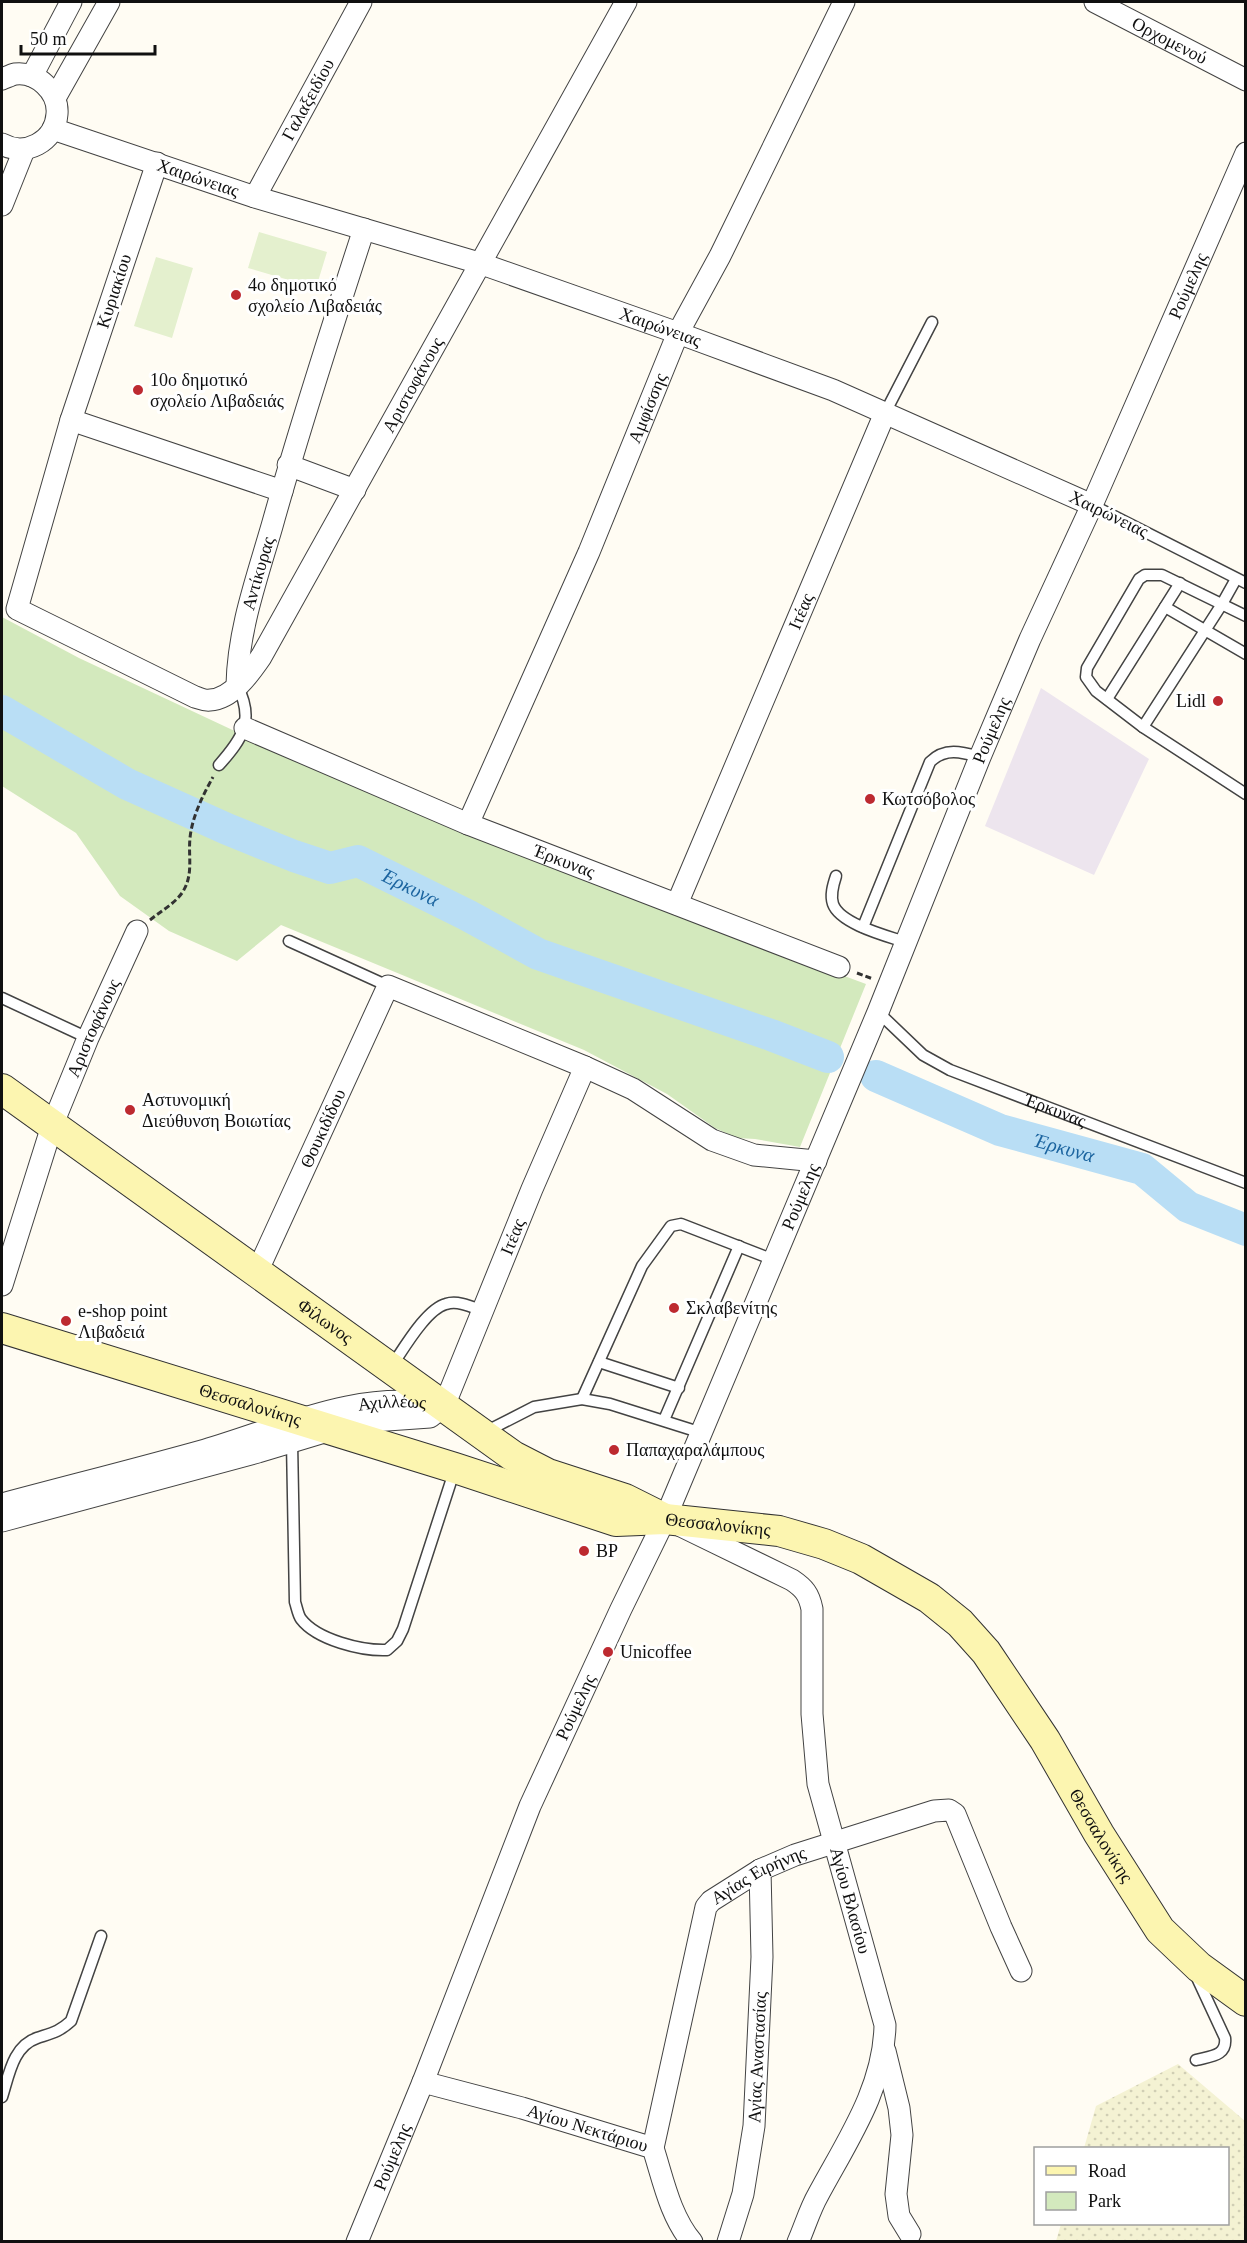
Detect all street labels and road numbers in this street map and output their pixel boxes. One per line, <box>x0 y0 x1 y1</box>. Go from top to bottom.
street label: Ορχομενού <box>1129 13 1211 68</box>
street label: Γαλαξειδίου <box>278 55 338 144</box>
street label: Χαιρώνειας <box>154 155 242 201</box>
street label: Ρούμελης <box>1165 250 1211 322</box>
street label: Κυριακίου <box>93 251 135 331</box>
street label: Χαιρώνειας <box>617 303 704 351</box>
street label: Αριστοφάνους <box>378 334 447 436</box>
street label: Αμφίσσης <box>624 370 671 446</box>
street label: Χαιρώνειας <box>1066 486 1152 542</box>
street label: Αντίκυρας <box>238 534 278 612</box>
street label: Ιτέας <box>785 590 818 632</box>
street label: Ρούμελης <box>968 694 1014 766</box>
street label: Έρκυνας <box>530 840 598 882</box>
street label: Αριστοφάνους <box>63 976 124 1080</box>
street label: Θουκιδίδου <box>296 1086 350 1171</box>
street label: Έρκυνας <box>1021 1089 1089 1131</box>
street label: Ρούμελης <box>778 1160 823 1233</box>
street label: Ιτέας <box>496 1216 529 1258</box>
street label: Φίλωνος <box>294 1295 357 1348</box>
street label: Θεσσαλονίκης <box>197 1380 304 1430</box>
street label: Αχιλλέως <box>357 1391 427 1415</box>
street label: Θεσσαλονίκης <box>664 1509 772 1540</box>
street label: Ρούμελης <box>552 1671 599 1743</box>
street label: Θεσσαλονίκης <box>1065 1785 1137 1886</box>
street label: Αγίας Ειρήνης <box>707 1842 808 1908</box>
street label: Αγίου Βλασίου <box>826 1845 875 1956</box>
street label: Αγίας Αναστασίας <box>744 1991 770 2123</box>
street label: Αγίου Νεκτάριου <box>525 2100 650 2156</box>
street label: Ρούμελης <box>369 2121 415 2193</box>

